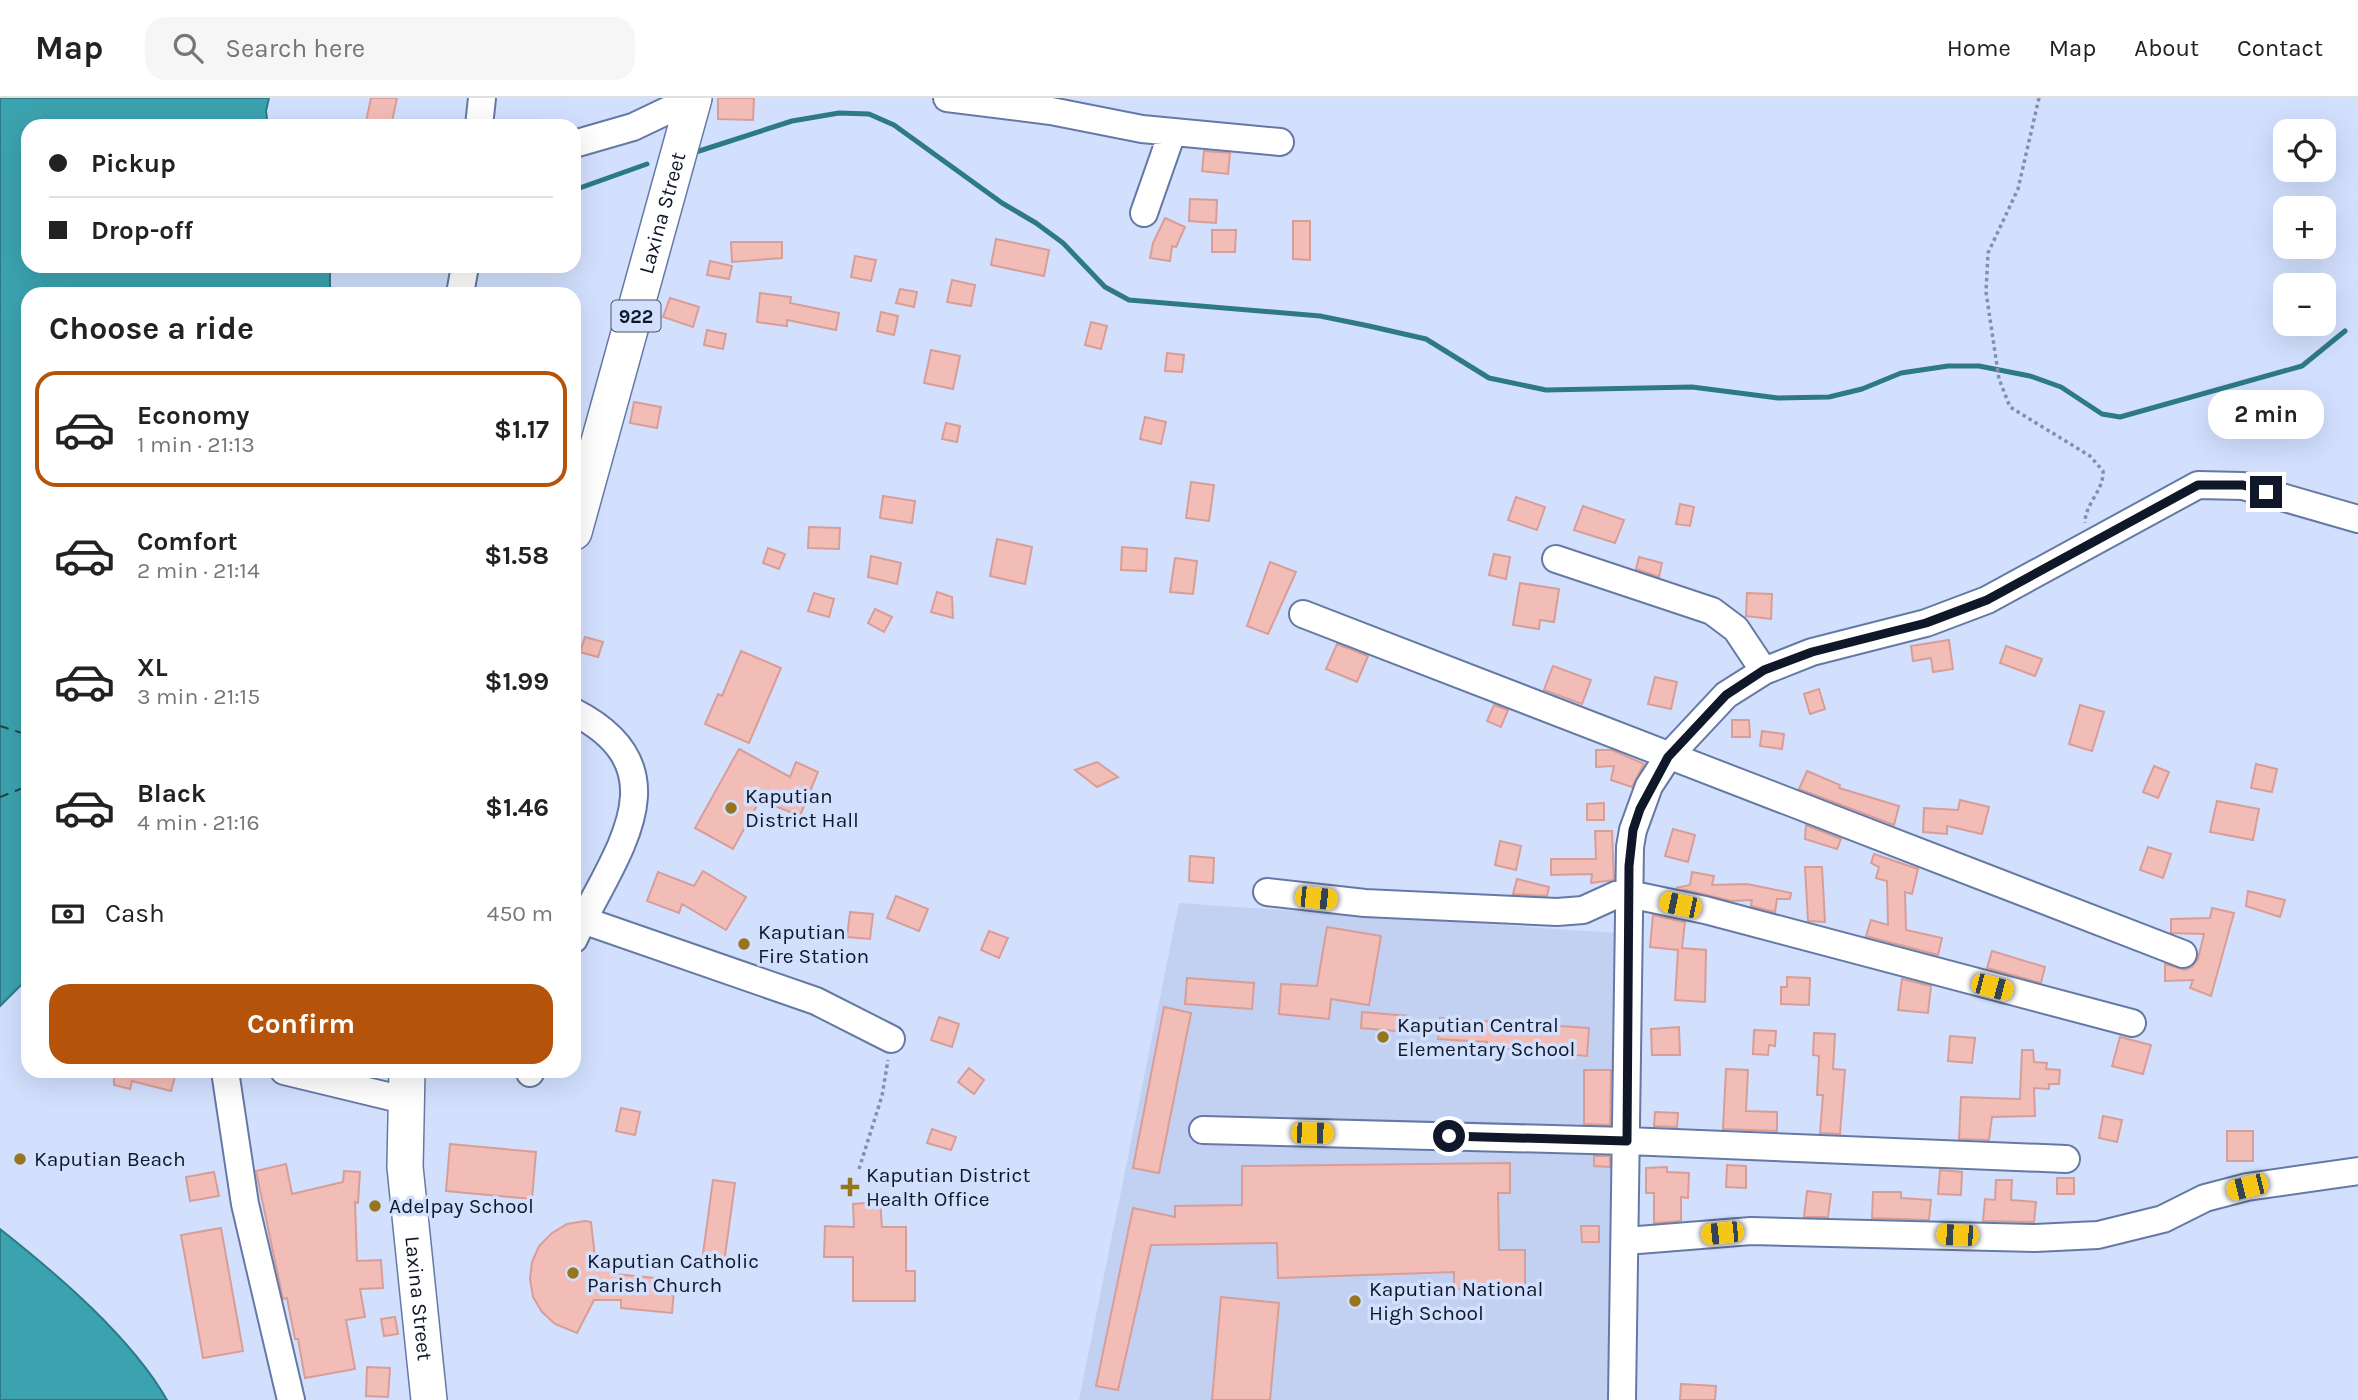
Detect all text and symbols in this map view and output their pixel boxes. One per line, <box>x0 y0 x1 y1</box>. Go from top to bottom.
search box <box>145 17 635 80</box>
text: Map <box>35 29 103 67</box>
icon: search <box>169 29 207 67</box>
text: Search here <box>225 33 365 64</box>
text: Home <box>1947 34 2011 62</box>
text: Map <box>2049 34 2096 62</box>
text: About <box>2134 34 2199 62</box>
text: Contact <box>2237 34 2323 62</box>
map controls <box>2273 119 2336 336</box>
button: locate <box>2273 119 2336 182</box>
text: Pickup <box>91 148 176 179</box>
street label: Laxina Street <box>634 149 691 277</box>
button: + <box>2273 196 2336 259</box>
text: Drop-off <box>91 215 193 246</box>
button: − <box>2273 273 2336 336</box>
road number: 922 <box>612 300 660 331</box>
text: Choose a ride <box>49 310 254 347</box>
callout: 2 min <box>2208 390 2324 440</box>
icon: car <box>53 398 116 461</box>
text: Economy <box>137 400 249 431</box>
text: 2 min <box>2234 401 2298 428</box>
text: $1.17 <box>494 414 549 445</box>
text: 1 min · 21:13 <box>137 431 255 458</box>
route end <box>2250 476 2282 508</box>
icon: car <box>53 524 116 587</box>
text: Comfort <box>137 526 238 557</box>
text: $1.58 <box>484 540 549 571</box>
text: 2 min · 21:14 <box>137 557 260 584</box>
icon: car <box>53 650 116 713</box>
text: XL <box>137 652 168 683</box>
text: $1.99 <box>485 666 549 697</box>
text: 3 min · 21:15 <box>137 683 260 710</box>
icon: car <box>53 776 116 839</box>
text: Black <box>137 778 206 809</box>
place label: Kaputian District Hall <box>745 784 859 832</box>
text: $1.46 <box>485 792 549 823</box>
marker: Kaputian District Hall <box>723 800 739 816</box>
text: 4 min · 21:16 <box>137 809 260 836</box>
car <box>1295 885 1338 911</box>
car <box>1658 890 1703 920</box>
icon: cash <box>49 895 87 933</box>
text: Cash <box>105 898 165 929</box>
text: 450 m <box>487 900 553 927</box>
place label: Kaputian Fire Station <box>758 920 869 968</box>
marker: Kaputian Fire Station <box>736 936 752 952</box>
car <box>1969 971 2016 1003</box>
button: Confirm <box>49 984 553 1064</box>
place label: Kaputian Central Elementary School <box>1397 1013 1575 1061</box>
marker: Kaputian Central Elementary School <box>1375 1029 1391 1045</box>
route start <box>1433 1120 1465 1152</box>
car <box>1291 1122 1334 1144</box>
place label: Kaputian Beach <box>34 1147 186 1171</box>
marker: Kaputian Beach <box>12 1151 28 1167</box>
place label: Kaputian District Health Office <box>866 1163 1030 1211</box>
car <box>2225 1172 2270 1202</box>
marker: Kaputian District Health Office <box>840 1177 860 1197</box>
place label: Adelpay School <box>389 1194 534 1218</box>
marker: Adelpay School <box>367 1198 383 1214</box>
car <box>1701 1220 1744 1246</box>
car <box>1936 1224 1979 1246</box>
street label: Laxina Street <box>400 1235 437 1362</box>
place label: Kaputian Catholic Parish Church <box>587 1249 759 1297</box>
marker: Kaputian Catholic Parish Church <box>565 1265 581 1281</box>
place label: Kaputian National High School <box>1369 1277 1543 1325</box>
marker: Kaputian National High School <box>1347 1293 1363 1309</box>

